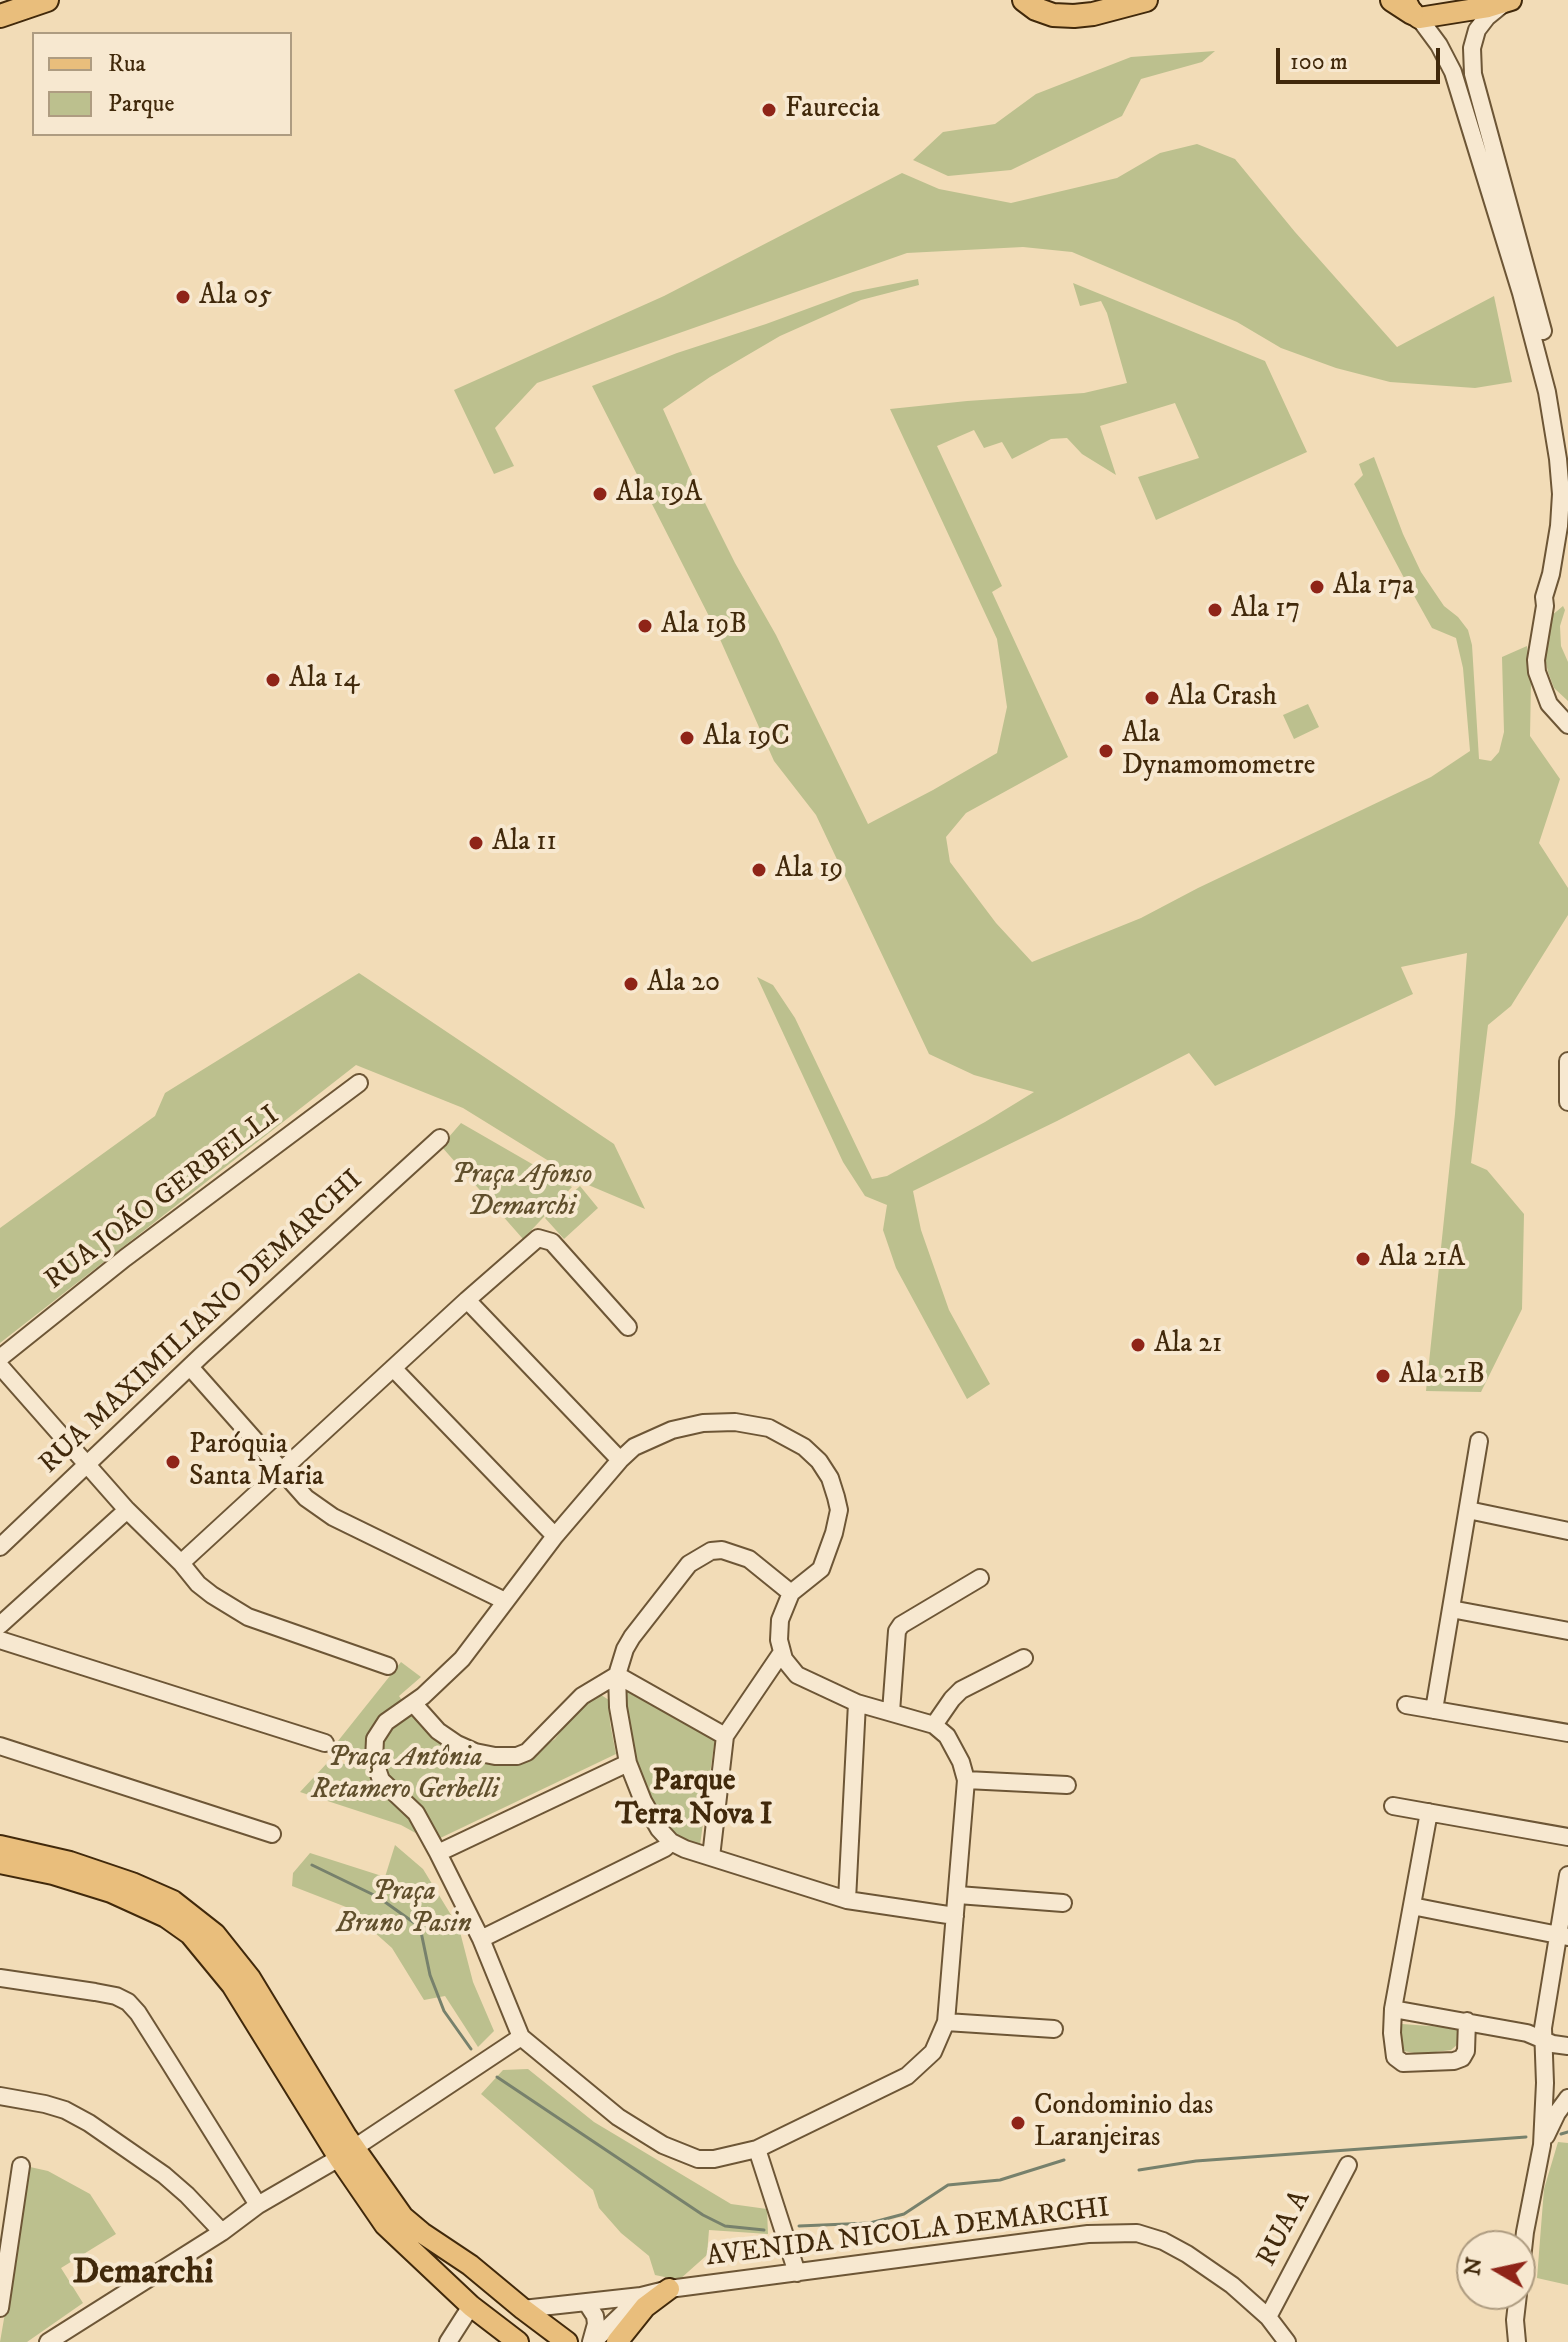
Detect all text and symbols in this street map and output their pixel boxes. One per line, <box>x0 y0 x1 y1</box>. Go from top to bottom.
legend <box>32 32 292 136</box>
scale bar <box>1280 32 1444 82</box>
text: 100 m <box>1290 47 1348 77</box>
text: Rua <box>108 49 146 79</box>
text: Parque <box>108 89 174 119</box>
place label: Faurecia <box>785 93 880 127</box>
marker: Faurecia <box>760 101 778 119</box>
place label: Ala 05 <box>199 280 272 314</box>
marker: Ala 05 <box>174 288 192 306</box>
place label: Ala 19A <box>616 477 702 511</box>
marker: Ala 19A <box>591 485 609 503</box>
place label: Ala 17a <box>1333 570 1414 604</box>
marker: Ala 17a <box>1308 578 1326 596</box>
place label: Ala 17 <box>1231 593 1300 627</box>
marker: Ala 17 <box>1206 601 1224 619</box>
place label: Ala 19B <box>661 609 747 643</box>
marker: Ala 19B <box>636 617 654 635</box>
place label: Ala 14 <box>289 663 360 697</box>
marker: Ala 14 <box>264 671 282 689</box>
place label: Ala Crash <box>1168 681 1277 715</box>
marker: Ala Crash <box>1143 689 1161 707</box>
place label: Ala Dynamomometre <box>1122 718 1315 784</box>
place label: Ala 19C <box>703 721 790 755</box>
marker: Ala 19C <box>678 729 696 747</box>
marker: Ala Dynamomometre <box>1097 742 1115 760</box>
place label: Ala 11 <box>492 826 557 860</box>
marker: Ala 11 <box>467 834 485 852</box>
place label: Ala 19 <box>775 853 843 887</box>
marker: Ala 19 <box>750 861 768 879</box>
place label: Ala 20 <box>647 967 720 1001</box>
marker: Ala 20 <box>622 975 640 993</box>
street label: RUA JOÃO GERBELLI <box>39 1100 287 1298</box>
park label: Praça Afonso Demarchi <box>451 1159 593 1225</box>
street label: RUA MAXIMILIANO DEMARCHI <box>34 1164 370 1482</box>
place label: Ala 21A <box>1379 1242 1465 1276</box>
marker: Ala 21A <box>1354 1250 1372 1268</box>
place label: Ala 21 <box>1154 1328 1222 1362</box>
marker: Ala 21 <box>1129 1336 1147 1354</box>
place label: Ala 21B <box>1399 1359 1485 1393</box>
marker: Ala 21B <box>1374 1367 1392 1385</box>
place label: Paróquia Santa Maria <box>189 1429 324 1495</box>
marker: Paróquia Santa Maria <box>164 1453 182 1471</box>
park label: Praça Antônia Retamero Gerbelli <box>311 1742 499 1808</box>
district label: Parque Terra Nova I <box>616 1765 772 1836</box>
park label: Praça Bruno Pasin <box>336 1876 472 1942</box>
place label: Condominio das Laranjeiras <box>1034 2090 1213 2156</box>
marker: Condominio das Laranjeiras <box>1009 2114 1027 2132</box>
street label: RUA A <box>1251 2185 1319 2273</box>
street label: AVENIDA NICOLA DEMARCHI <box>704 2193 1112 2275</box>
north arrow <box>1456 2230 1536 2310</box>
district label: Demarchi <box>72 2253 214 2297</box>
text: N <box>1459 2255 1489 2278</box>

